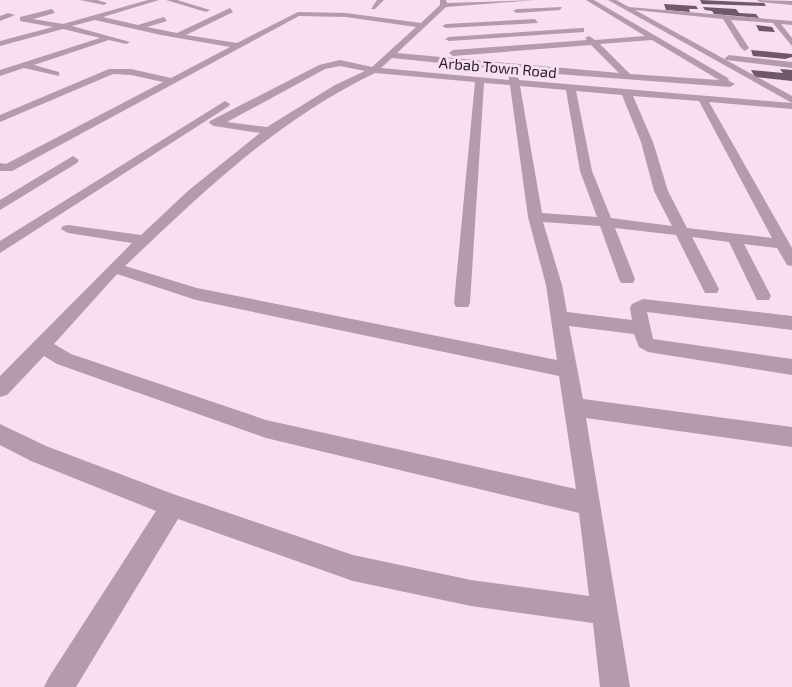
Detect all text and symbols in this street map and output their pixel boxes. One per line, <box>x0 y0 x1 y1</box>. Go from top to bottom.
street label: Arbab Town Road <box>438 53 558 81</box>

